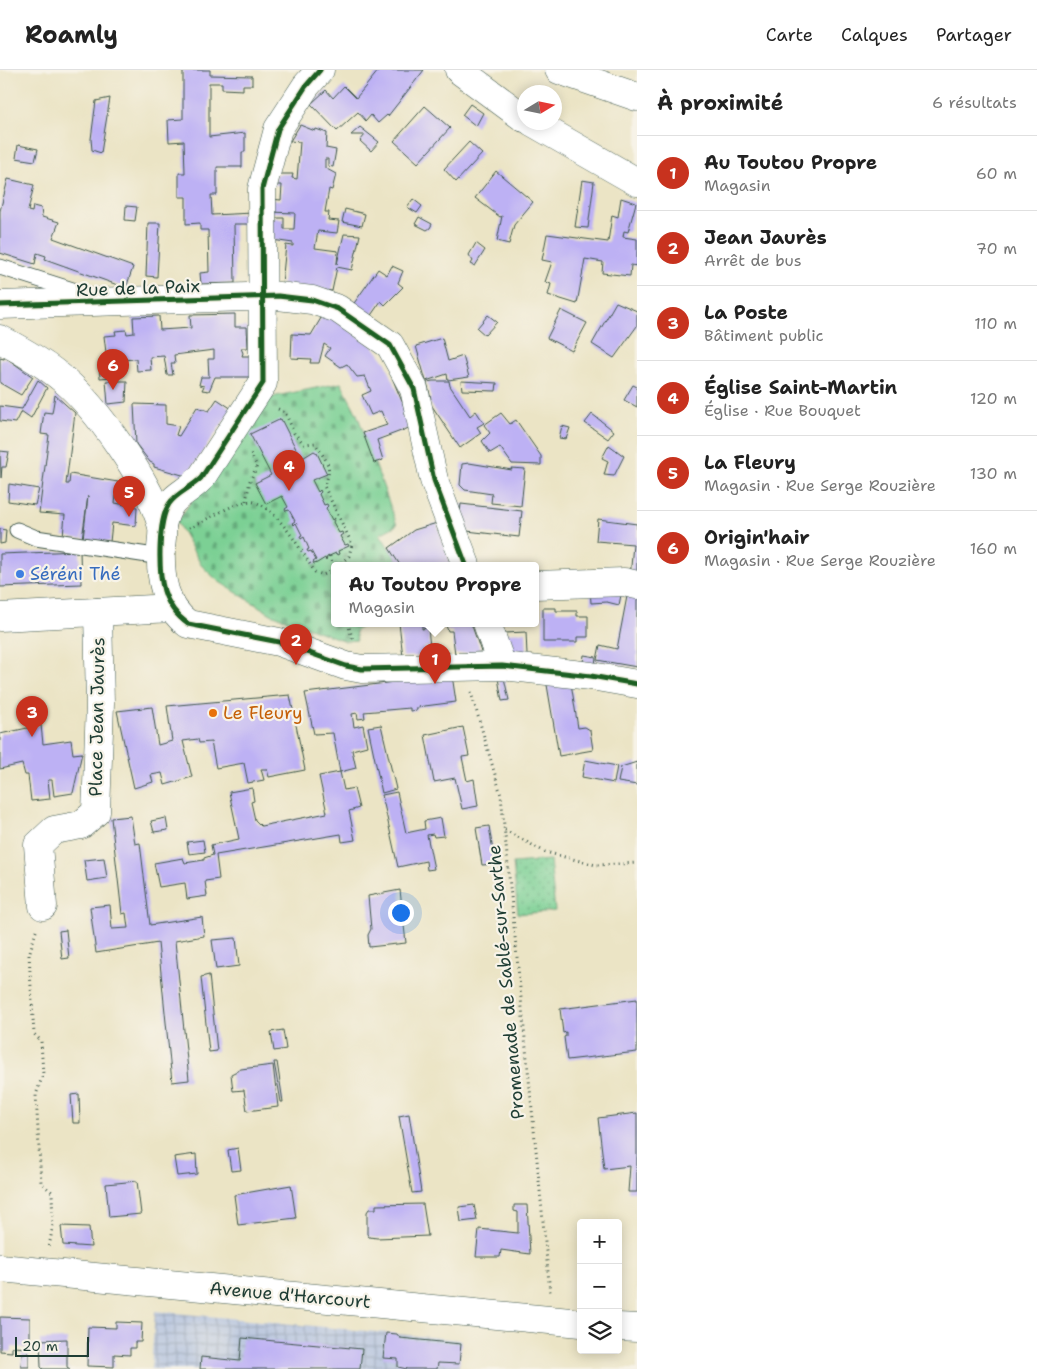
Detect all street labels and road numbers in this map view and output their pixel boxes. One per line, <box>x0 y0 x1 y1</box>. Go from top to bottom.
street label: Rue de la Paix <box>76 274 200 302</box>
street label: Place Jean Jaurès <box>84 637 110 797</box>
street label: Promenade de Sablé-sur-Sarthe <box>482 844 530 1120</box>
street label: Avenue d'Harcourt <box>208 1276 372 1314</box>

